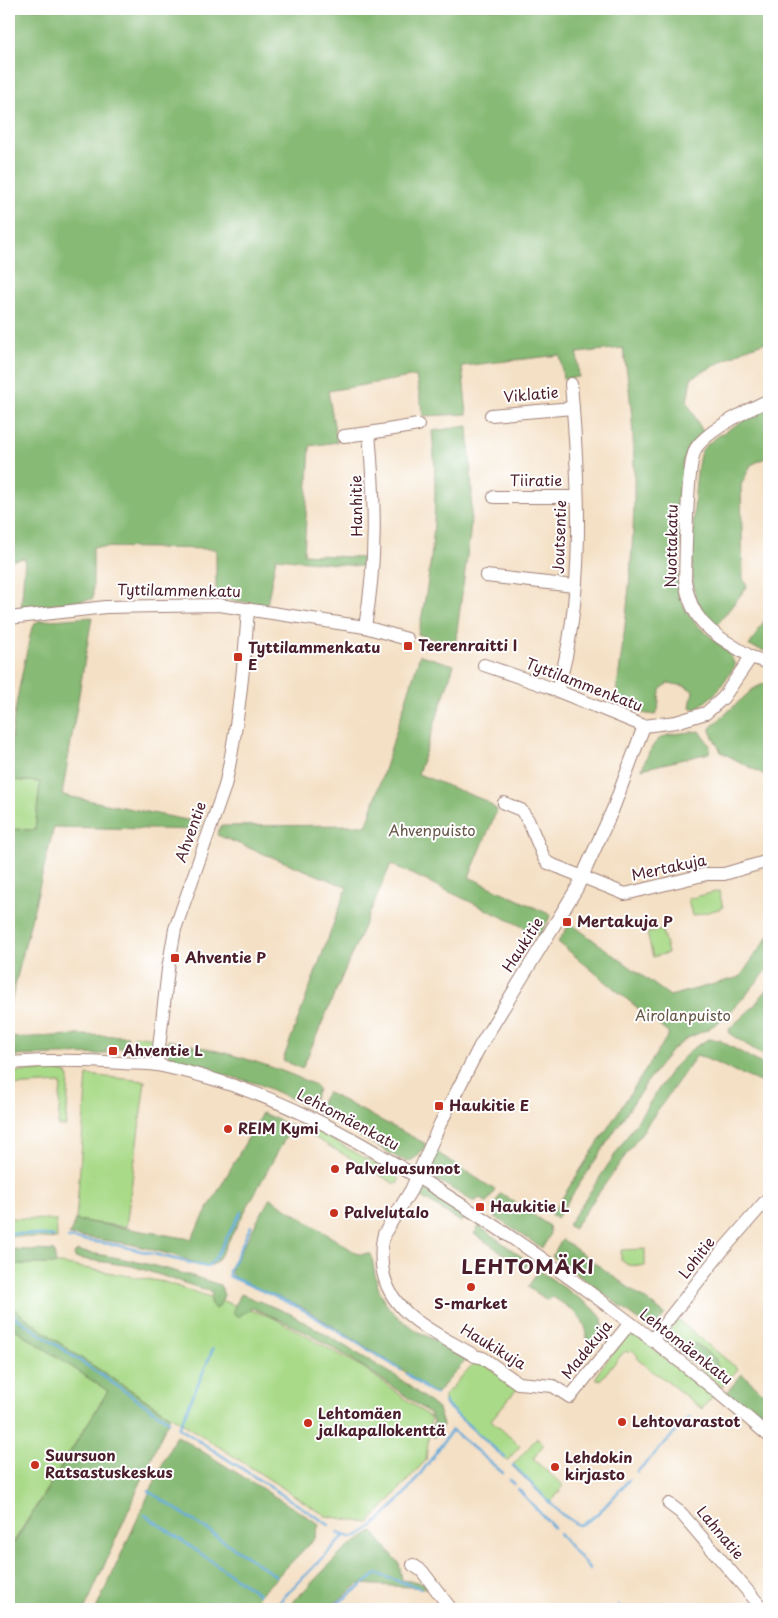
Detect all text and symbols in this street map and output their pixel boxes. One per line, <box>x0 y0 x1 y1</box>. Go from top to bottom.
street label: Viklatie <box>502 380 559 407</box>
street label: Tiiratie <box>510 468 562 491</box>
street label: Hanhitie <box>343 475 368 537</box>
street label: Joutsentie <box>546 500 571 574</box>
street label: Nuottakatu <box>658 504 683 588</box>
street label: Tyttilammenkatu <box>117 577 241 602</box>
place label: Teerenraitti I <box>418 633 517 656</box>
place label: Tyttilammenkatu E <box>248 635 380 675</box>
marker: Teerenraitti I <box>402 640 414 652</box>
marker: Tyttilammenkatu E <box>232 651 244 663</box>
street label: Tyttilammenkatu <box>523 651 646 717</box>
street label: Ahventie <box>168 798 211 865</box>
park label: Ahvenpuisto <box>388 818 476 841</box>
street label: Mertakuja <box>629 847 709 886</box>
place label: Mertakuja P <box>577 909 673 932</box>
street label: Haukitie <box>495 912 548 976</box>
marker: Mertakuja P <box>561 916 573 928</box>
place label: Ahventie P <box>184 945 266 968</box>
marker: Ahventie P <box>169 952 181 964</box>
park label: Airolanpuisto <box>635 1003 731 1026</box>
place label: Ahventie L <box>122 1038 203 1061</box>
marker: Ahventie L <box>107 1045 119 1057</box>
street label: Lehtomäenkatu <box>293 1082 404 1155</box>
place label: Haukitie E <box>449 1093 529 1116</box>
marker: Haukitie E <box>433 1100 445 1112</box>
place label: REIM Kymi <box>238 1116 318 1139</box>
marker: REIM Kymi <box>222 1123 234 1135</box>
place label: Palveluasunnot <box>345 1156 460 1179</box>
marker: Palveluasunnot <box>329 1163 341 1175</box>
place label: Haukitie L <box>490 1194 570 1217</box>
place label: Palvelutalo <box>344 1200 429 1223</box>
marker: Haukitie L <box>474 1201 486 1213</box>
marker: Palvelutalo <box>328 1207 340 1219</box>
street label: Lohitie <box>672 1231 720 1283</box>
district label: LEHTOMÄKI <box>461 1251 595 1281</box>
marker: S-market <box>465 1281 477 1293</box>
place label: S-market <box>434 1291 508 1314</box>
street label: Lehtomäenkatu <box>635 1302 739 1390</box>
street label: Madekuja <box>555 1314 617 1383</box>
street label: Haukikuja <box>457 1317 531 1375</box>
place label: Lehtomäen jalkapallokenttä <box>316 1401 446 1441</box>
place label: Lehtovarastot <box>632 1409 741 1432</box>
marker: Lehtovarastot <box>616 1416 628 1428</box>
marker: Lehtomäen jalkapallokenttä <box>302 1417 314 1429</box>
place label: Suursuon Ratsastuskeskus <box>45 1443 173 1483</box>
place label: Lehdokin kirjasto <box>565 1445 632 1485</box>
marker: Suursuon Ratsastuskeskus <box>29 1459 41 1471</box>
marker: Lehdokin kirjasto <box>549 1461 561 1473</box>
street label: Lahnatie <box>692 1500 750 1564</box>

